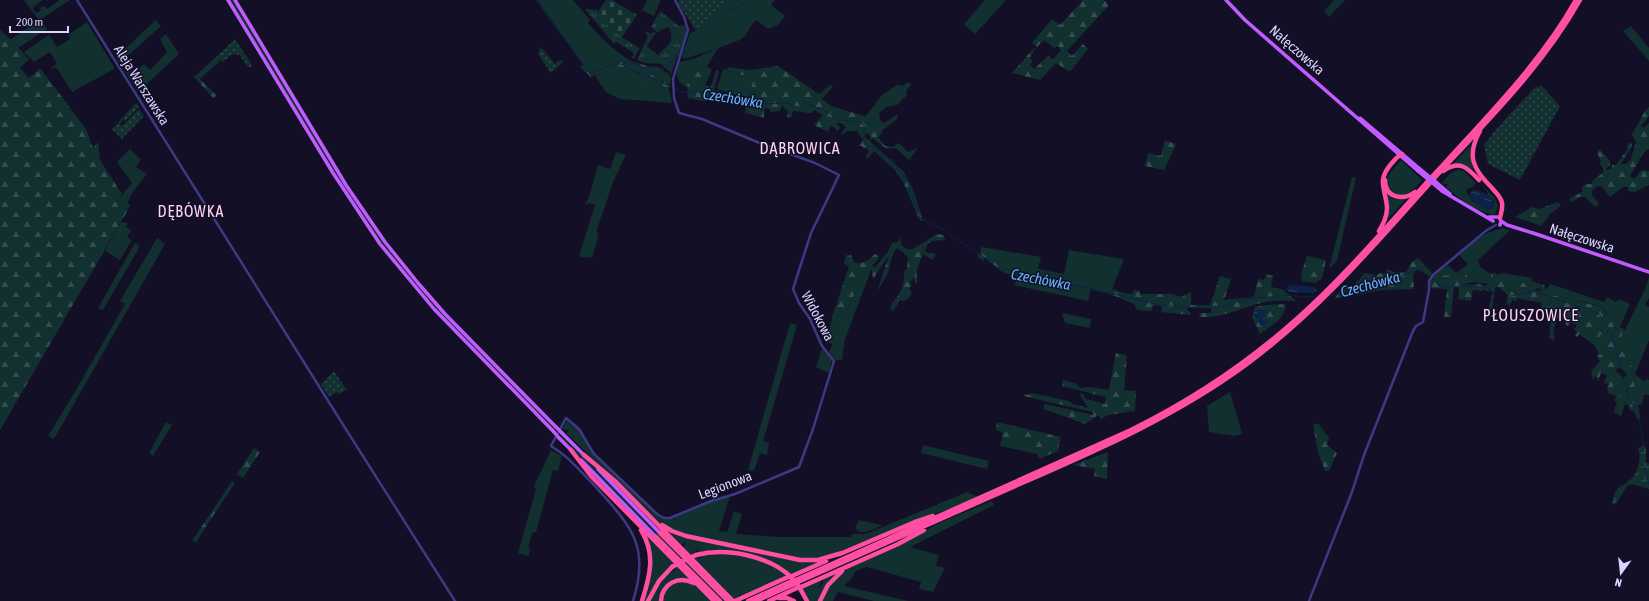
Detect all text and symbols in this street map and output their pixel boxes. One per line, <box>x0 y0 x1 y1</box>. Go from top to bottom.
scale bar <box>10 8 68 34</box>
text: 200 m <box>16 15 43 29</box>
street label: Nałęczowska <box>1266 22 1328 78</box>
street label: Aleja Warszawska <box>111 42 173 128</box>
water label: Czechówka <box>702 85 764 111</box>
district label: DĄBROWICA <box>759 139 841 158</box>
district label: DĘBÓWKA <box>158 202 224 221</box>
street label: Nałęczowska <box>1548 220 1616 256</box>
water label: Czechówka <box>1010 265 1072 293</box>
water label: Czechówka <box>1339 268 1401 300</box>
street label: Widokowa <box>798 289 838 343</box>
district label: PŁOUSZOWICE <box>1483 306 1579 324</box>
street label: Legionowa <box>696 468 754 502</box>
north arrow <box>1601 553 1641 593</box>
text: N <box>1614 576 1623 589</box>

